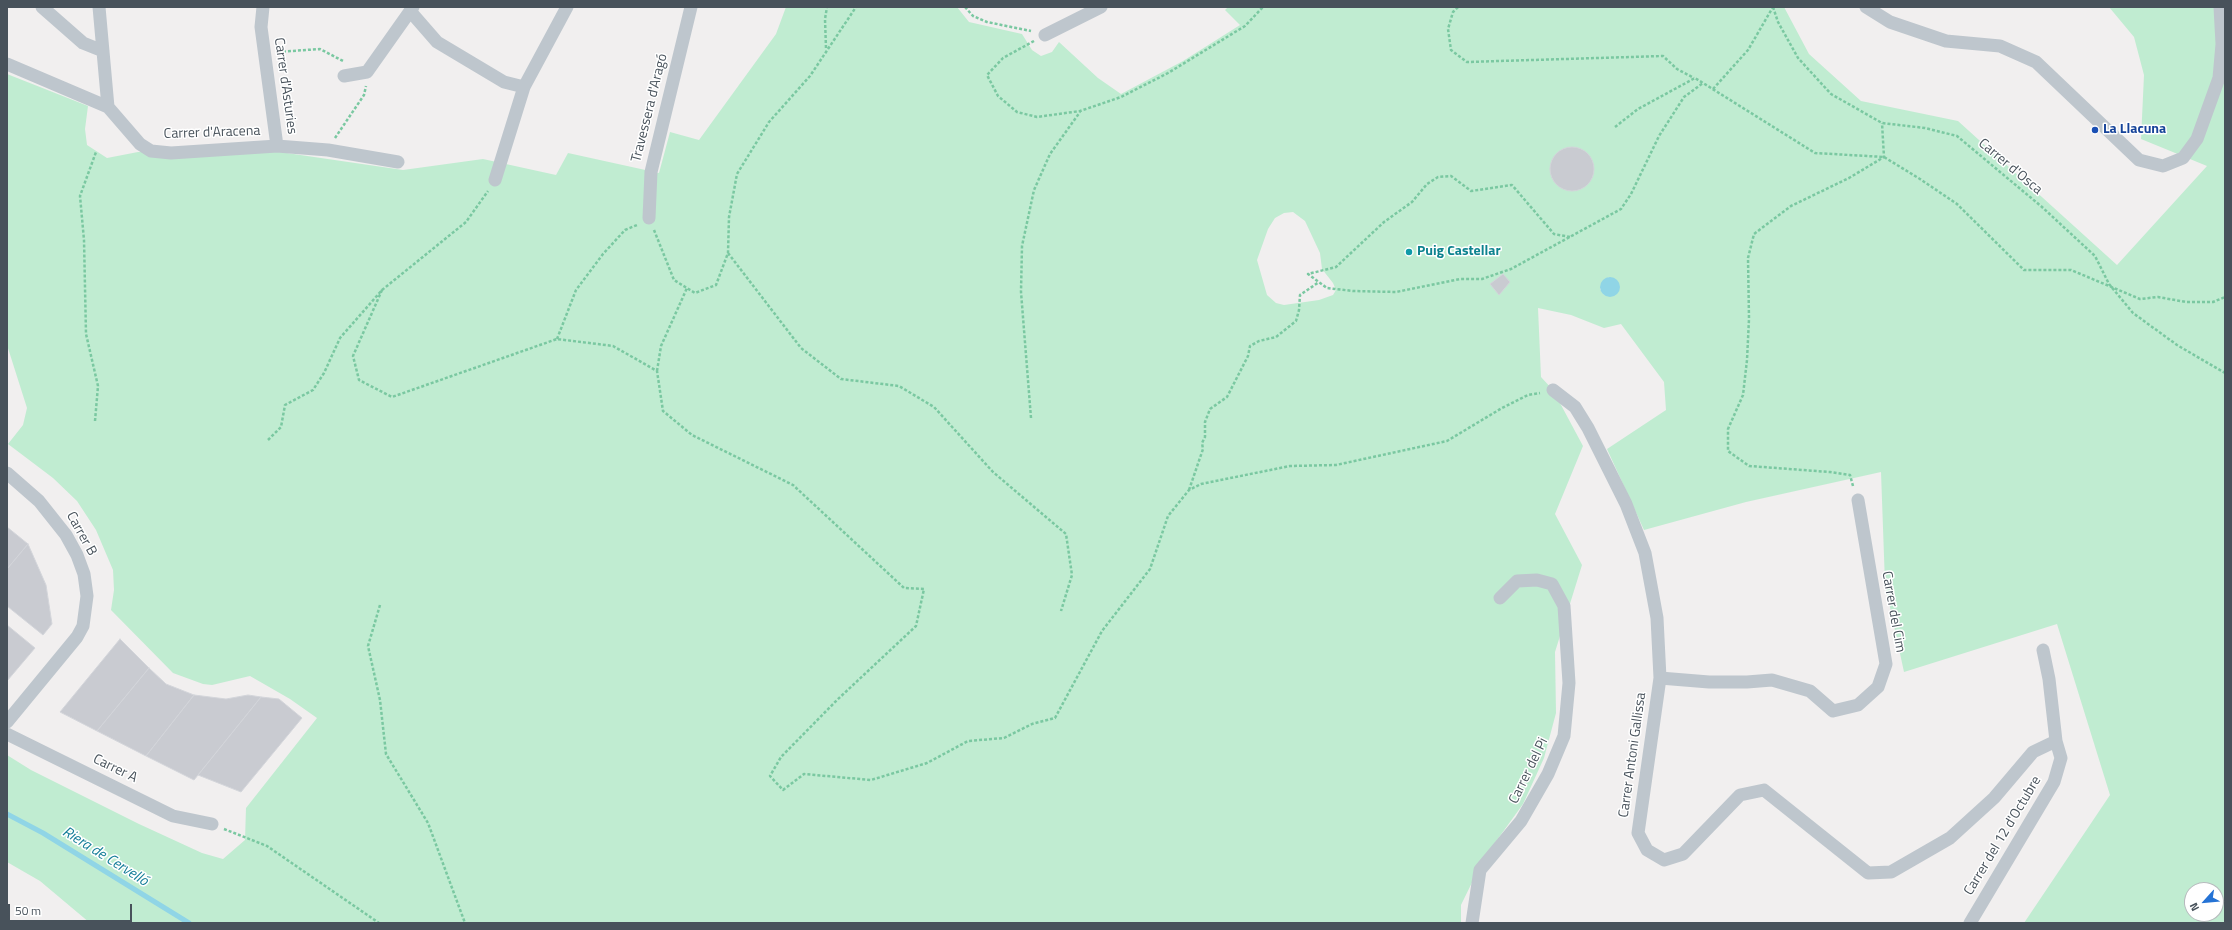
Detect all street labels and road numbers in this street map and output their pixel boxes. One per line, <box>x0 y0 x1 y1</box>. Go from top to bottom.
street label: Carrer d'Asturies <box>270 37 300 135</box>
street label: Travessera d'Aragó <box>628 52 672 164</box>
street label: Carrer d'Aracena <box>163 123 261 143</box>
street label: Carrer d'Osca <box>1975 135 2045 199</box>
street label: Carrer B <box>62 509 100 559</box>
street label: Carrer del Cim <box>1878 570 1908 654</box>
street label: Carrer Antoni Gallissa <box>1616 691 1650 819</box>
street label: Carrer del Pi <box>1506 735 1552 807</box>
street label: Carrer A <box>90 751 140 787</box>
street label: Carrer del 12 d'Octubre <box>1961 773 2045 899</box>

